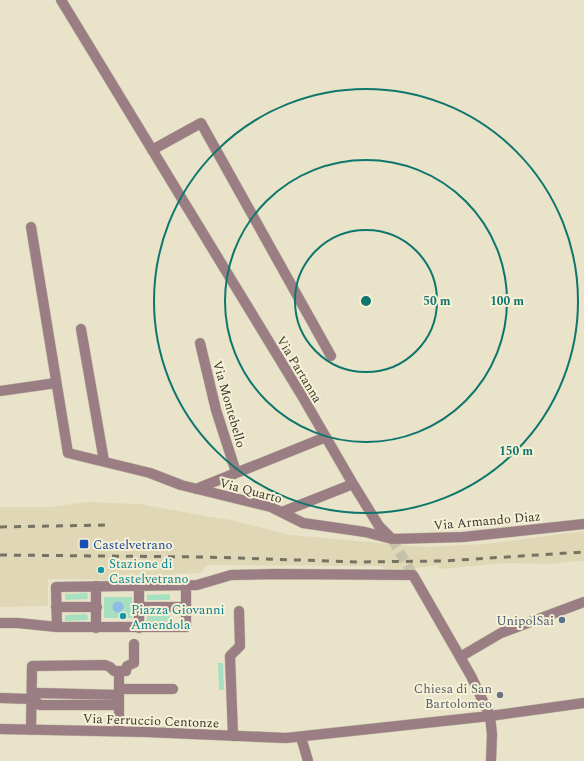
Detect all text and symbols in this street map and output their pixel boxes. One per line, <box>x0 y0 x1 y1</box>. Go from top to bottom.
text: 50 m <box>423 292 451 311</box>
text: 100 m <box>490 292 524 311</box>
centre of rings <box>359 294 373 308</box>
street label: Via Partanna <box>271 332 327 407</box>
street label: Via Montebello <box>207 358 251 450</box>
text: 150 m <box>499 442 533 461</box>
street label: Via Quarto <box>217 473 284 509</box>
street label: Via Armando Diaz <box>433 506 541 536</box>
place label: Castelvetrano <box>93 535 173 555</box>
marker: Castelvetrano <box>78 538 90 550</box>
place label: Stazione di Castelvetrano <box>109 554 189 589</box>
marker: Stazione di Castelvetrano <box>96 565 106 575</box>
place label: Piazza Giovanni Amendola <box>131 600 225 635</box>
marker: Piazza Giovanni Amendola <box>118 611 128 621</box>
place label: UnipolSai <box>496 611 554 631</box>
marker: UnipolSai <box>557 615 567 625</box>
place label: Chiesa di San Bartolomeo <box>414 679 492 714</box>
marker: Chiesa di San Bartolomeo <box>495 690 505 700</box>
street label: Via Ferruccio Centonze <box>82 709 219 733</box>

